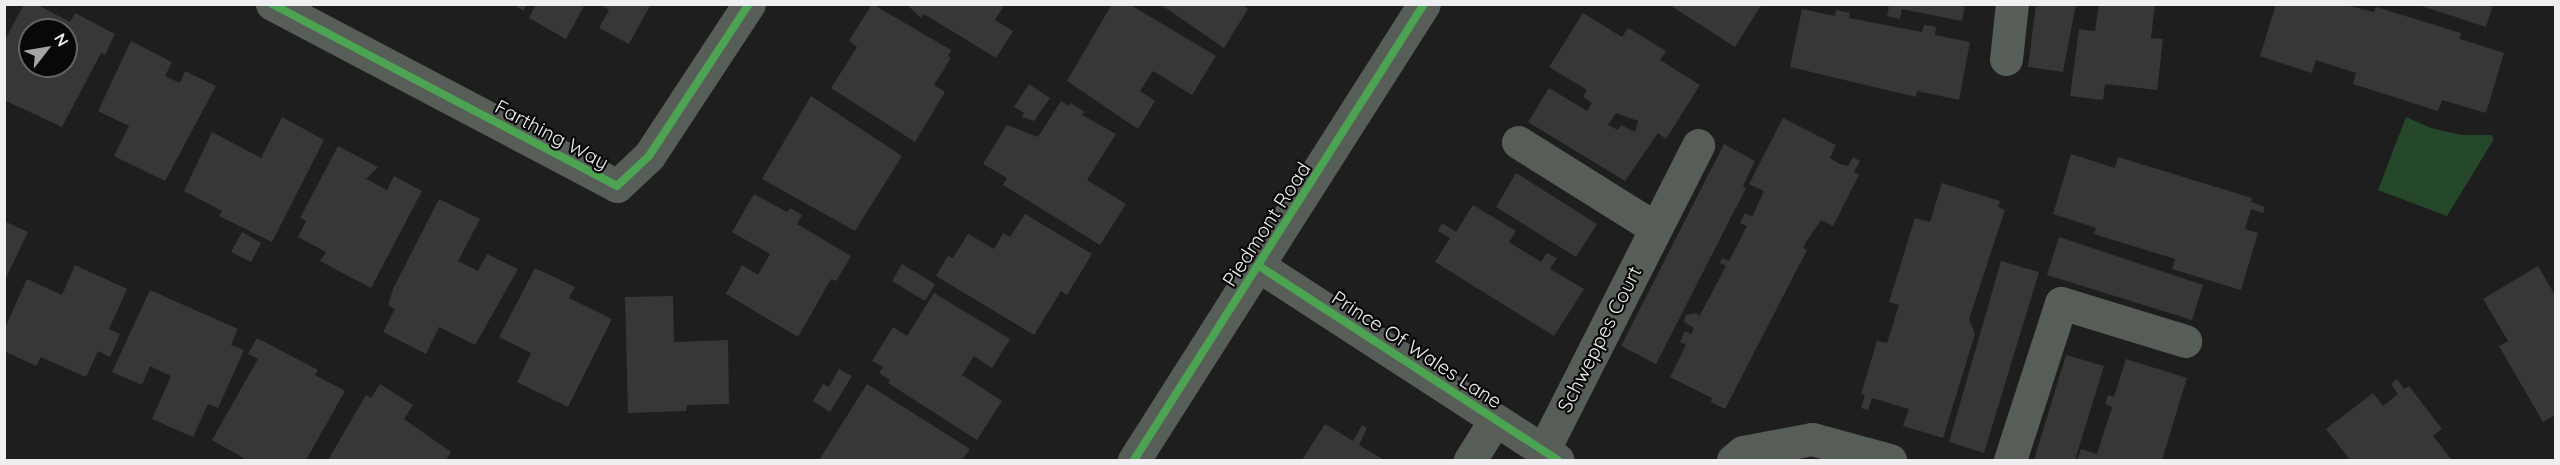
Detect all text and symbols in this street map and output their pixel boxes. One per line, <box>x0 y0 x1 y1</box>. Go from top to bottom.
north arrow <box>18 18 78 78</box>
text: N <box>50 30 73 50</box>
street label: Farthing Way <box>491 94 613 174</box>
street label: Piedmont Road <box>1217 157 1315 291</box>
street label: Schweppes Court <box>1552 262 1646 416</box>
street label: Prince Of Wales Lane <box>1327 285 1507 413</box>

